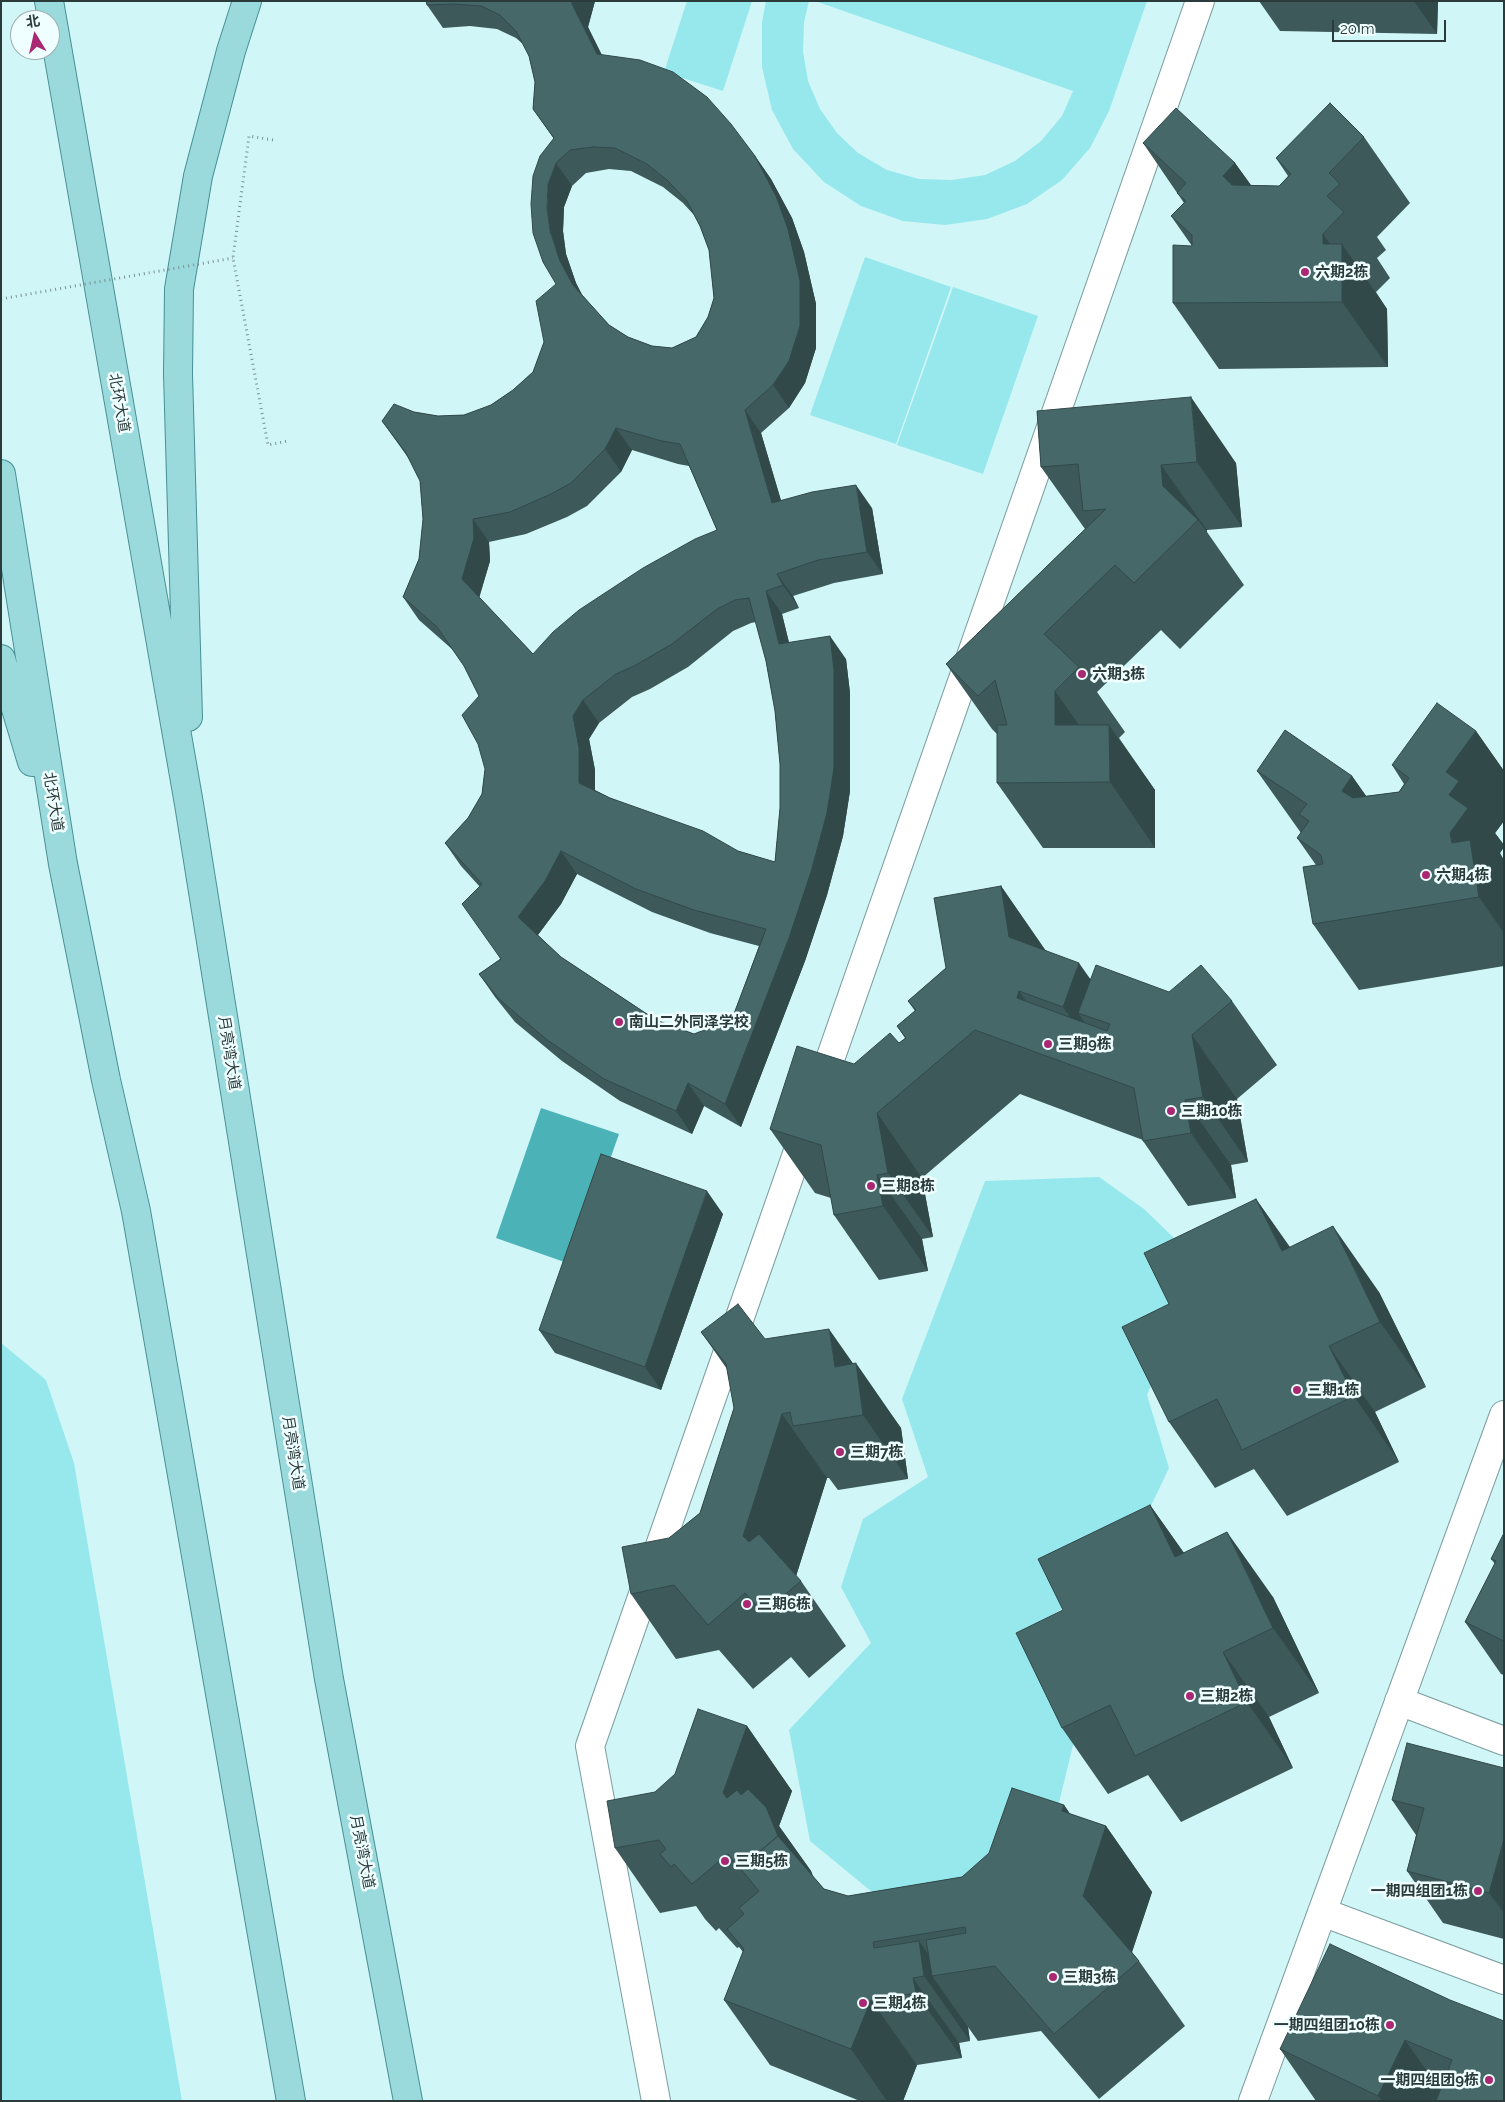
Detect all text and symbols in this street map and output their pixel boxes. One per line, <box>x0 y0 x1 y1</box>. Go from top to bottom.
north arrow <box>10 10 60 60</box>
scale bar <box>1335 10 1449 42</box>
text: 北 <box>25 12 41 30</box>
text: 20 m <box>1340 20 1375 38</box>
place label: 六期2栋 <box>1315 263 1368 281</box>
marker: 六期2栋 <box>1299 266 1311 278</box>
street label: 北环大道 <box>105 372 133 434</box>
place label: 六期3栋 <box>1092 665 1145 683</box>
marker: 六期3栋 <box>1076 668 1088 680</box>
street label: 北环大道 <box>39 771 67 833</box>
place label: 六期4栋 <box>1436 866 1490 884</box>
marker: 六期4栋 <box>1420 869 1432 881</box>
place label: 南山二外同泽学校 <box>629 1013 749 1031</box>
street label: 月亮湾大道 <box>214 1015 244 1091</box>
marker: 南山二外同泽学校 <box>613 1016 625 1028</box>
place label: 三期9栋 <box>1058 1035 1112 1053</box>
marker: 三期9栋 <box>1042 1038 1054 1050</box>
place label: 三期10栋 <box>1181 1102 1243 1120</box>
marker: 三期10栋 <box>1165 1105 1177 1117</box>
place label: 三期8栋 <box>881 1177 935 1195</box>
marker: 三期8栋 <box>865 1180 877 1192</box>
place label: 三期1栋 <box>1307 1381 1359 1399</box>
marker: 三期1栋 <box>1291 1384 1303 1396</box>
street label: 月亮湾大道 <box>278 1415 308 1491</box>
place label: 三期7栋 <box>850 1443 903 1461</box>
marker: 三期7栋 <box>834 1446 846 1458</box>
place label: 三期6栋 <box>757 1595 811 1613</box>
marker: 三期6栋 <box>741 1598 753 1610</box>
place label: 三期2栋 <box>1200 1687 1253 1705</box>
marker: 三期2栋 <box>1184 1690 1196 1702</box>
street label: 月亮湾大道 <box>346 1813 378 1891</box>
place label: 三期5栋 <box>735 1852 788 1870</box>
marker: 三期5栋 <box>719 1855 731 1867</box>
place label: 一期四组团1栋 <box>1371 1882 1468 1900</box>
marker: 一期四组团1栋 <box>1472 1885 1484 1897</box>
place label: 三期3栋 <box>1063 1968 1116 1986</box>
marker: 三期3栋 <box>1047 1971 1059 1983</box>
place label: 三期4栋 <box>873 1994 927 2012</box>
marker: 三期4栋 <box>857 1997 869 2009</box>
place label: 一期四组团10栋 <box>1273 2016 1380 2034</box>
marker: 一期四组团10栋 <box>1384 2019 1396 2031</box>
place label: 一期四组团9栋 <box>1380 2071 1479 2089</box>
marker: 一期四组团9栋 <box>1483 2074 1495 2086</box>

